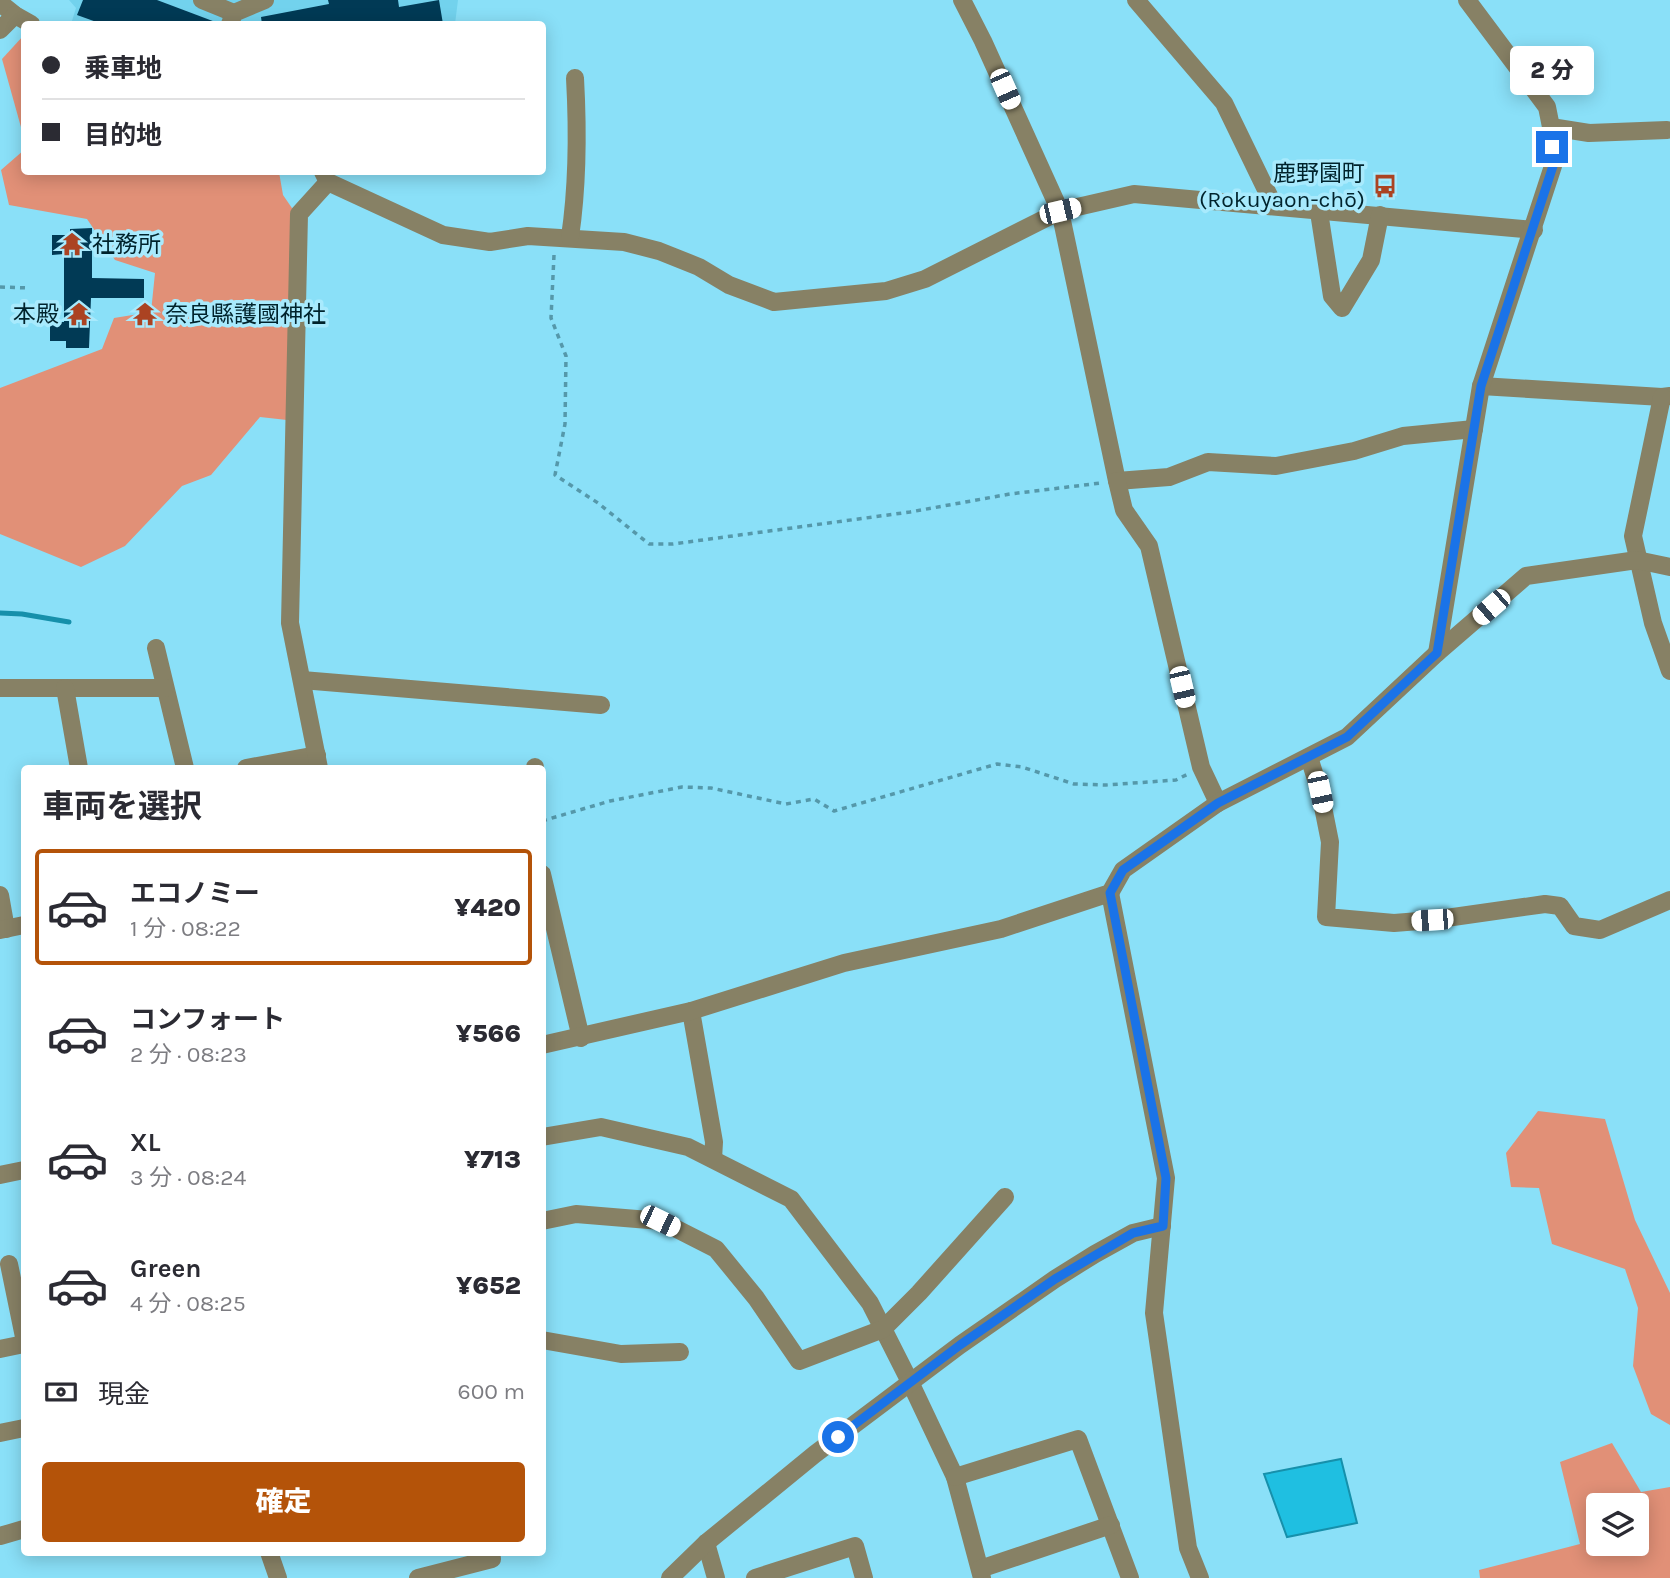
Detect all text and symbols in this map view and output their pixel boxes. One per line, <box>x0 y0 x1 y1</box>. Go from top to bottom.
callout: 2 分 <box>1510 46 1594 94</box>
text: 乗車地 <box>84 53 162 84</box>
text: 2 分 <box>1530 57 1574 84</box>
car <box>987 66 1024 112</box>
text: 目的地 <box>84 120 162 151</box>
route end <box>1536 131 1568 163</box>
place label: 鹿野園町 (Rokuyaon-chō) <box>1199 160 1365 213</box>
bus stop icon: 鹿野園町 (Rokuyaon-chō) <box>1371 172 1399 200</box>
car <box>1038 196 1083 226</box>
temple icon: 社務所 <box>58 230 86 258</box>
place label: 社務所 <box>92 231 161 258</box>
temple icon: 本殿 <box>65 300 93 328</box>
temple icon: 奈良縣護國神社 <box>131 300 159 328</box>
place label: 本殿 <box>13 301 59 328</box>
place label: 奈良縣護國神社 <box>165 301 326 328</box>
car <box>1469 585 1514 629</box>
car <box>1168 664 1197 710</box>
car <box>1306 769 1335 815</box>
text: 車両を選択 <box>42 788 202 825</box>
icon: car <box>46 876 109 939</box>
text: エコノミー <box>130 878 260 909</box>
text: ¥420 <box>454 892 521 923</box>
car <box>1411 908 1454 932</box>
text: 1 分 · 08:22 <box>130 915 241 942</box>
icon: car <box>46 1002 109 1065</box>
text: コンフォート <box>130 1004 285 1035</box>
text: ¥566 <box>456 1018 521 1049</box>
text: 2 分 · 08:23 <box>130 1041 247 1068</box>
text: XL <box>130 1127 161 1158</box>
icon: car <box>46 1128 109 1191</box>
text: ¥713 <box>464 1144 521 1175</box>
text: 3 分 · 08:24 <box>130 1164 246 1191</box>
car <box>637 1202 684 1240</box>
text: Green <box>130 1253 202 1284</box>
icon: car <box>46 1254 109 1317</box>
text: ¥652 <box>456 1270 521 1301</box>
text: 4 分 · 08:25 <box>130 1290 246 1317</box>
icon: cash <box>42 1373 80 1411</box>
text: 600 m <box>458 1378 525 1405</box>
text: 現金 <box>98 1379 150 1410</box>
route start <box>822 1421 854 1453</box>
button: 確定 <box>42 1462 525 1542</box>
map controls <box>1586 1493 1649 1556</box>
button: layers <box>1586 1493 1649 1556</box>

